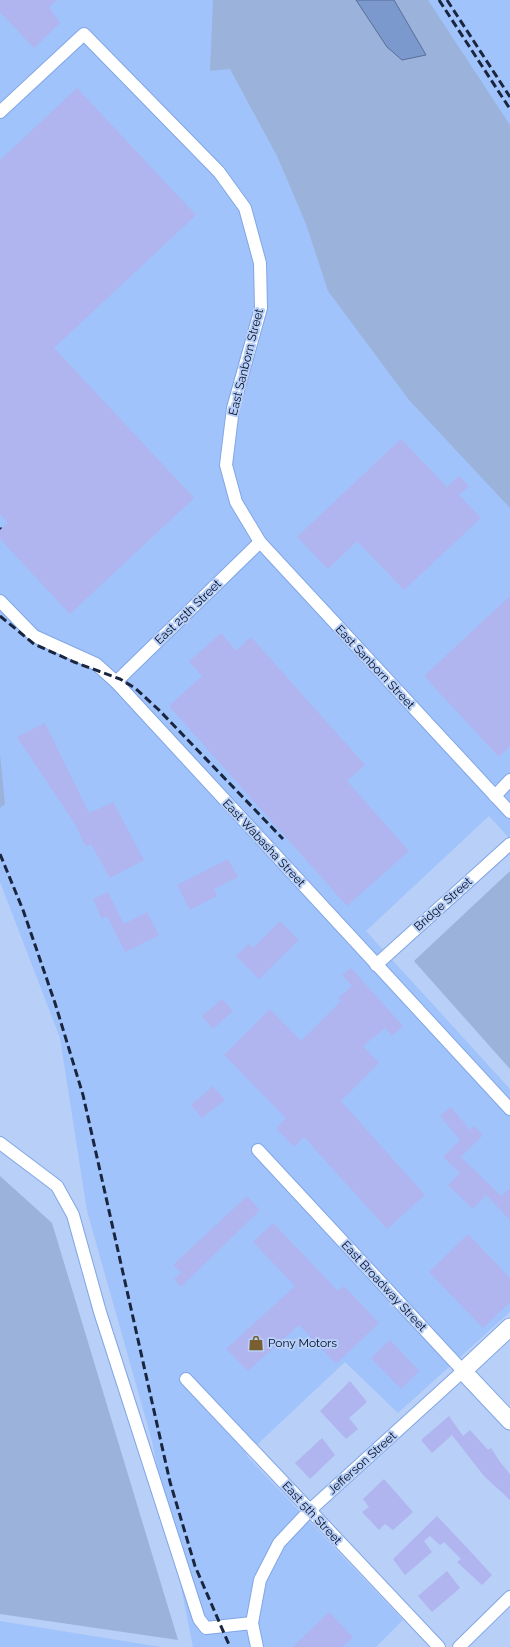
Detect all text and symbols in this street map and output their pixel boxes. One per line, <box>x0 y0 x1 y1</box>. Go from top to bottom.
street label: East Sanborn Street <box>226 307 266 417</box>
street label: East 25th Street <box>152 577 224 647</box>
street label: East Sanborn Street <box>333 622 417 712</box>
street label: East Wabasha Street <box>220 796 308 890</box>
street label: Bridge Street <box>411 874 475 934</box>
street label: East Broadway Street <box>339 1238 429 1334</box>
shop icon: Pony Motors <box>247 1334 265 1352</box>
place label: Pony Motors <box>268 1336 337 1350</box>
street label: Jefferson Street <box>325 1429 399 1497</box>
street label: East 5th Street <box>279 1479 345 1547</box>

